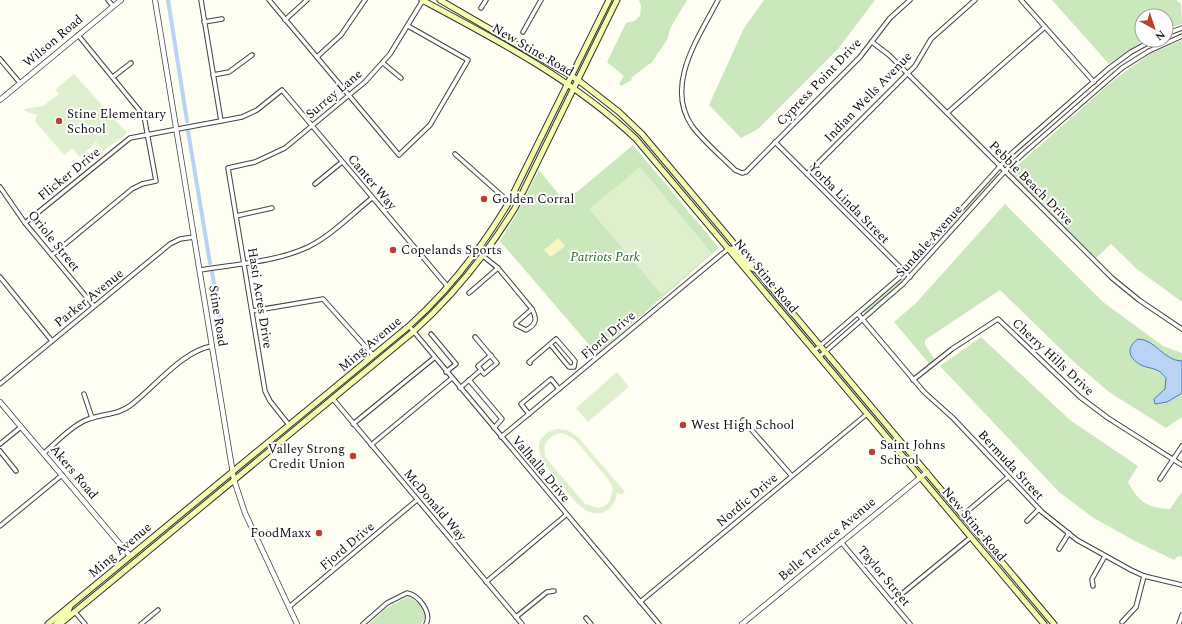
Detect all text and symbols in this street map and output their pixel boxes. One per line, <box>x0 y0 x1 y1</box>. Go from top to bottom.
north arrow <box>1134 8 1174 48</box>
street label: Wilson Road <box>19 10 87 72</box>
street label: New Stine Road <box>488 18 578 82</box>
text: N <box>1151 26 1169 45</box>
street label: Cypress Point Drive <box>772 34 866 130</box>
street label: Indian Wells Avenue <box>819 47 917 147</box>
street label: Surrey Lane <box>301 64 367 124</box>
place label: Stine Elementary School <box>67 104 167 139</box>
marker: Stine Elementary School <box>54 116 64 126</box>
street label: Pebble Beach Drive <box>984 136 1078 230</box>
street label: Flicker Drive <box>33 143 105 205</box>
street label: Canter Way <box>343 150 402 215</box>
street label: Yorba Linda Street <box>804 158 895 249</box>
place label: Golden Corral <box>492 189 574 209</box>
marker: Golden Corral <box>479 194 489 204</box>
street label: Sundale Avenue <box>891 200 967 282</box>
street label: Oriole Street <box>23 206 85 276</box>
street label: New Stine Road <box>729 234 803 318</box>
place label: Copelands Sports <box>401 240 502 260</box>
marker: Copelands Sports <box>388 245 398 255</box>
street label: Hasti Acres Drive <box>242 246 278 350</box>
park label: Patriots Park <box>570 247 640 267</box>
street label: Parker Avenue <box>50 264 128 332</box>
street label: Stine Road <box>203 284 233 348</box>
street label: Fjord Drive <box>576 306 640 364</box>
street label: Ming Avenue <box>334 311 406 377</box>
street label: Cherry Hills Drive <box>1007 314 1099 400</box>
place label: West High School <box>691 415 795 435</box>
marker: West High School <box>678 420 688 430</box>
street label: Bermuda Street <box>973 425 1049 505</box>
street label: Valhalla Drive <box>507 431 575 507</box>
place label: Saint Johns School <box>880 435 946 470</box>
place label: Valley Strong Credit Union <box>268 439 345 474</box>
street label: Akers Road <box>45 440 103 504</box>
marker: Saint Johns School <box>867 447 877 457</box>
marker: Valley Strong Credit Union <box>348 451 358 461</box>
street label: McDonald Way <box>399 465 472 546</box>
street label: Nordic Drive <box>712 468 782 532</box>
street label: New Stine Road <box>937 482 1011 566</box>
street label: Belle Terrace Avenue <box>774 492 880 586</box>
street label: Ming Avenue <box>84 517 156 583</box>
street label: Fjord Drive <box>315 517 379 575</box>
place label: FoodMaxx <box>250 523 312 543</box>
marker: FoodMaxx <box>314 528 324 538</box>
street label: Taylor Street <box>853 541 916 611</box>

